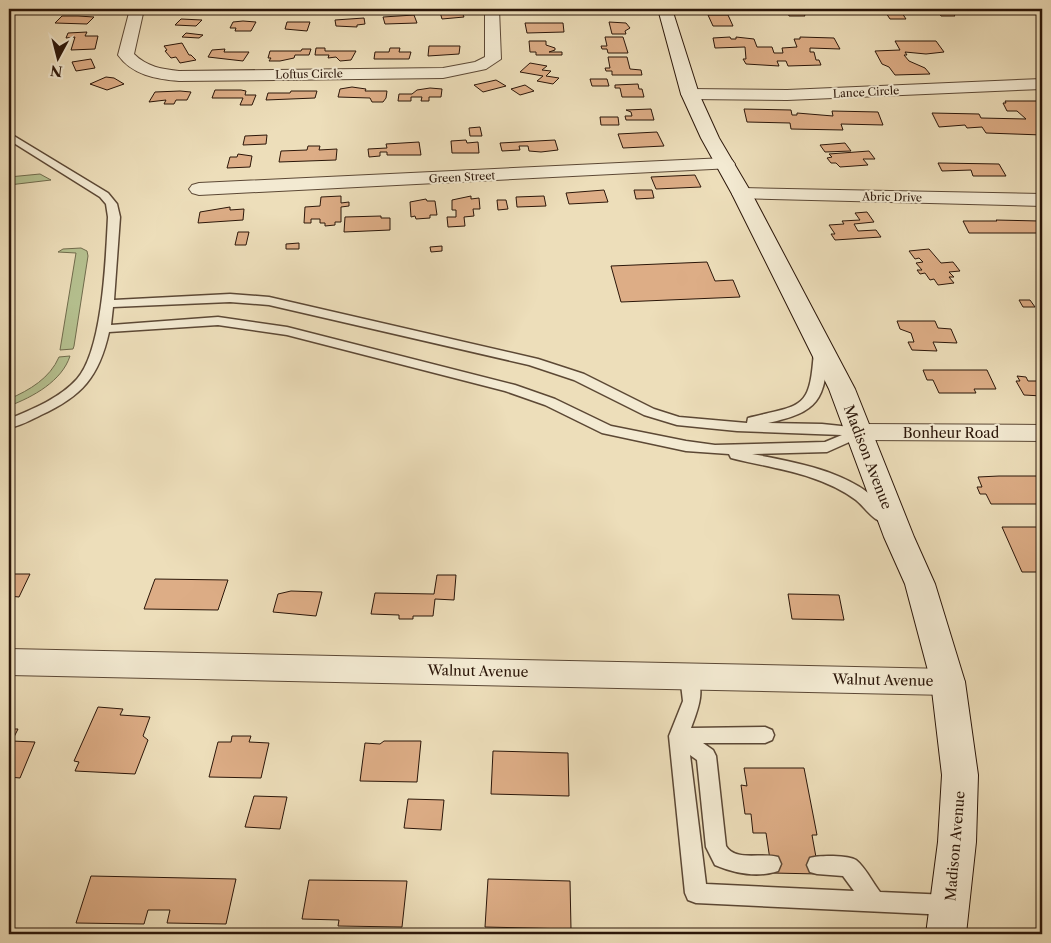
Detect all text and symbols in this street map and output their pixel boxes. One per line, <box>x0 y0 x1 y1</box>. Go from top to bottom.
north arrow <box>32 32 82 82</box>
text: N <box>49 61 64 81</box>
street label: Loftus Circle <box>275 66 343 82</box>
street label: Lance Circle <box>833 83 899 101</box>
street label: Green Street <box>428 168 496 186</box>
street label: Abric Drive <box>861 189 922 205</box>
street label: Madison Avenue <box>840 402 896 512</box>
street label: Bonheur Road <box>903 424 1000 442</box>
street label: Walnut Avenue <box>426 661 529 681</box>
street label: Walnut Avenue <box>831 670 934 690</box>
street label: Madison Avenue <box>941 790 969 902</box>

